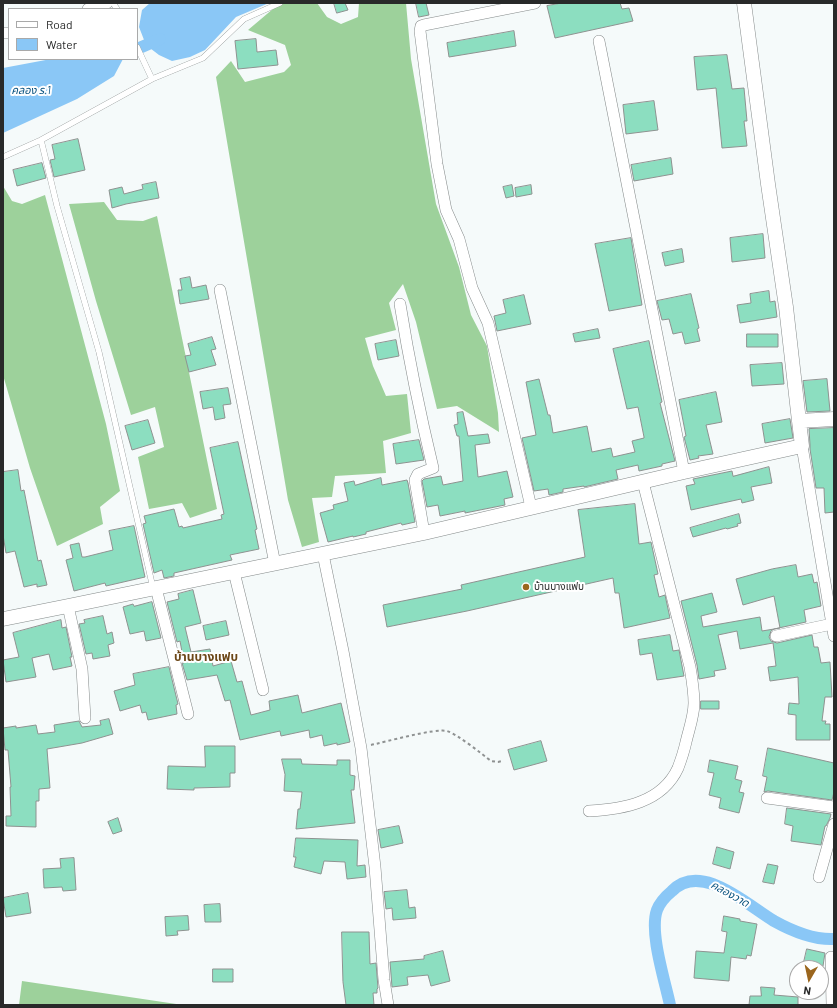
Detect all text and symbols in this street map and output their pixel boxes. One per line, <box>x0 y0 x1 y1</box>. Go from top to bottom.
legend <box>8 8 138 60</box>
text: Road <box>46 17 73 31</box>
text: Water <box>46 37 77 51</box>
water label: คลอง ร.1 <box>11 83 51 97</box>
place label: บ้านบางแฟบ <box>534 581 584 593</box>
marker: บ้านบางแฟบ <box>521 582 531 592</box>
district label: บ้านบางแฟบ <box>174 650 238 664</box>
water label: คลองวาด <box>708 878 752 910</box>
north arrow <box>789 960 829 1000</box>
text: N <box>803 984 812 998</box>

